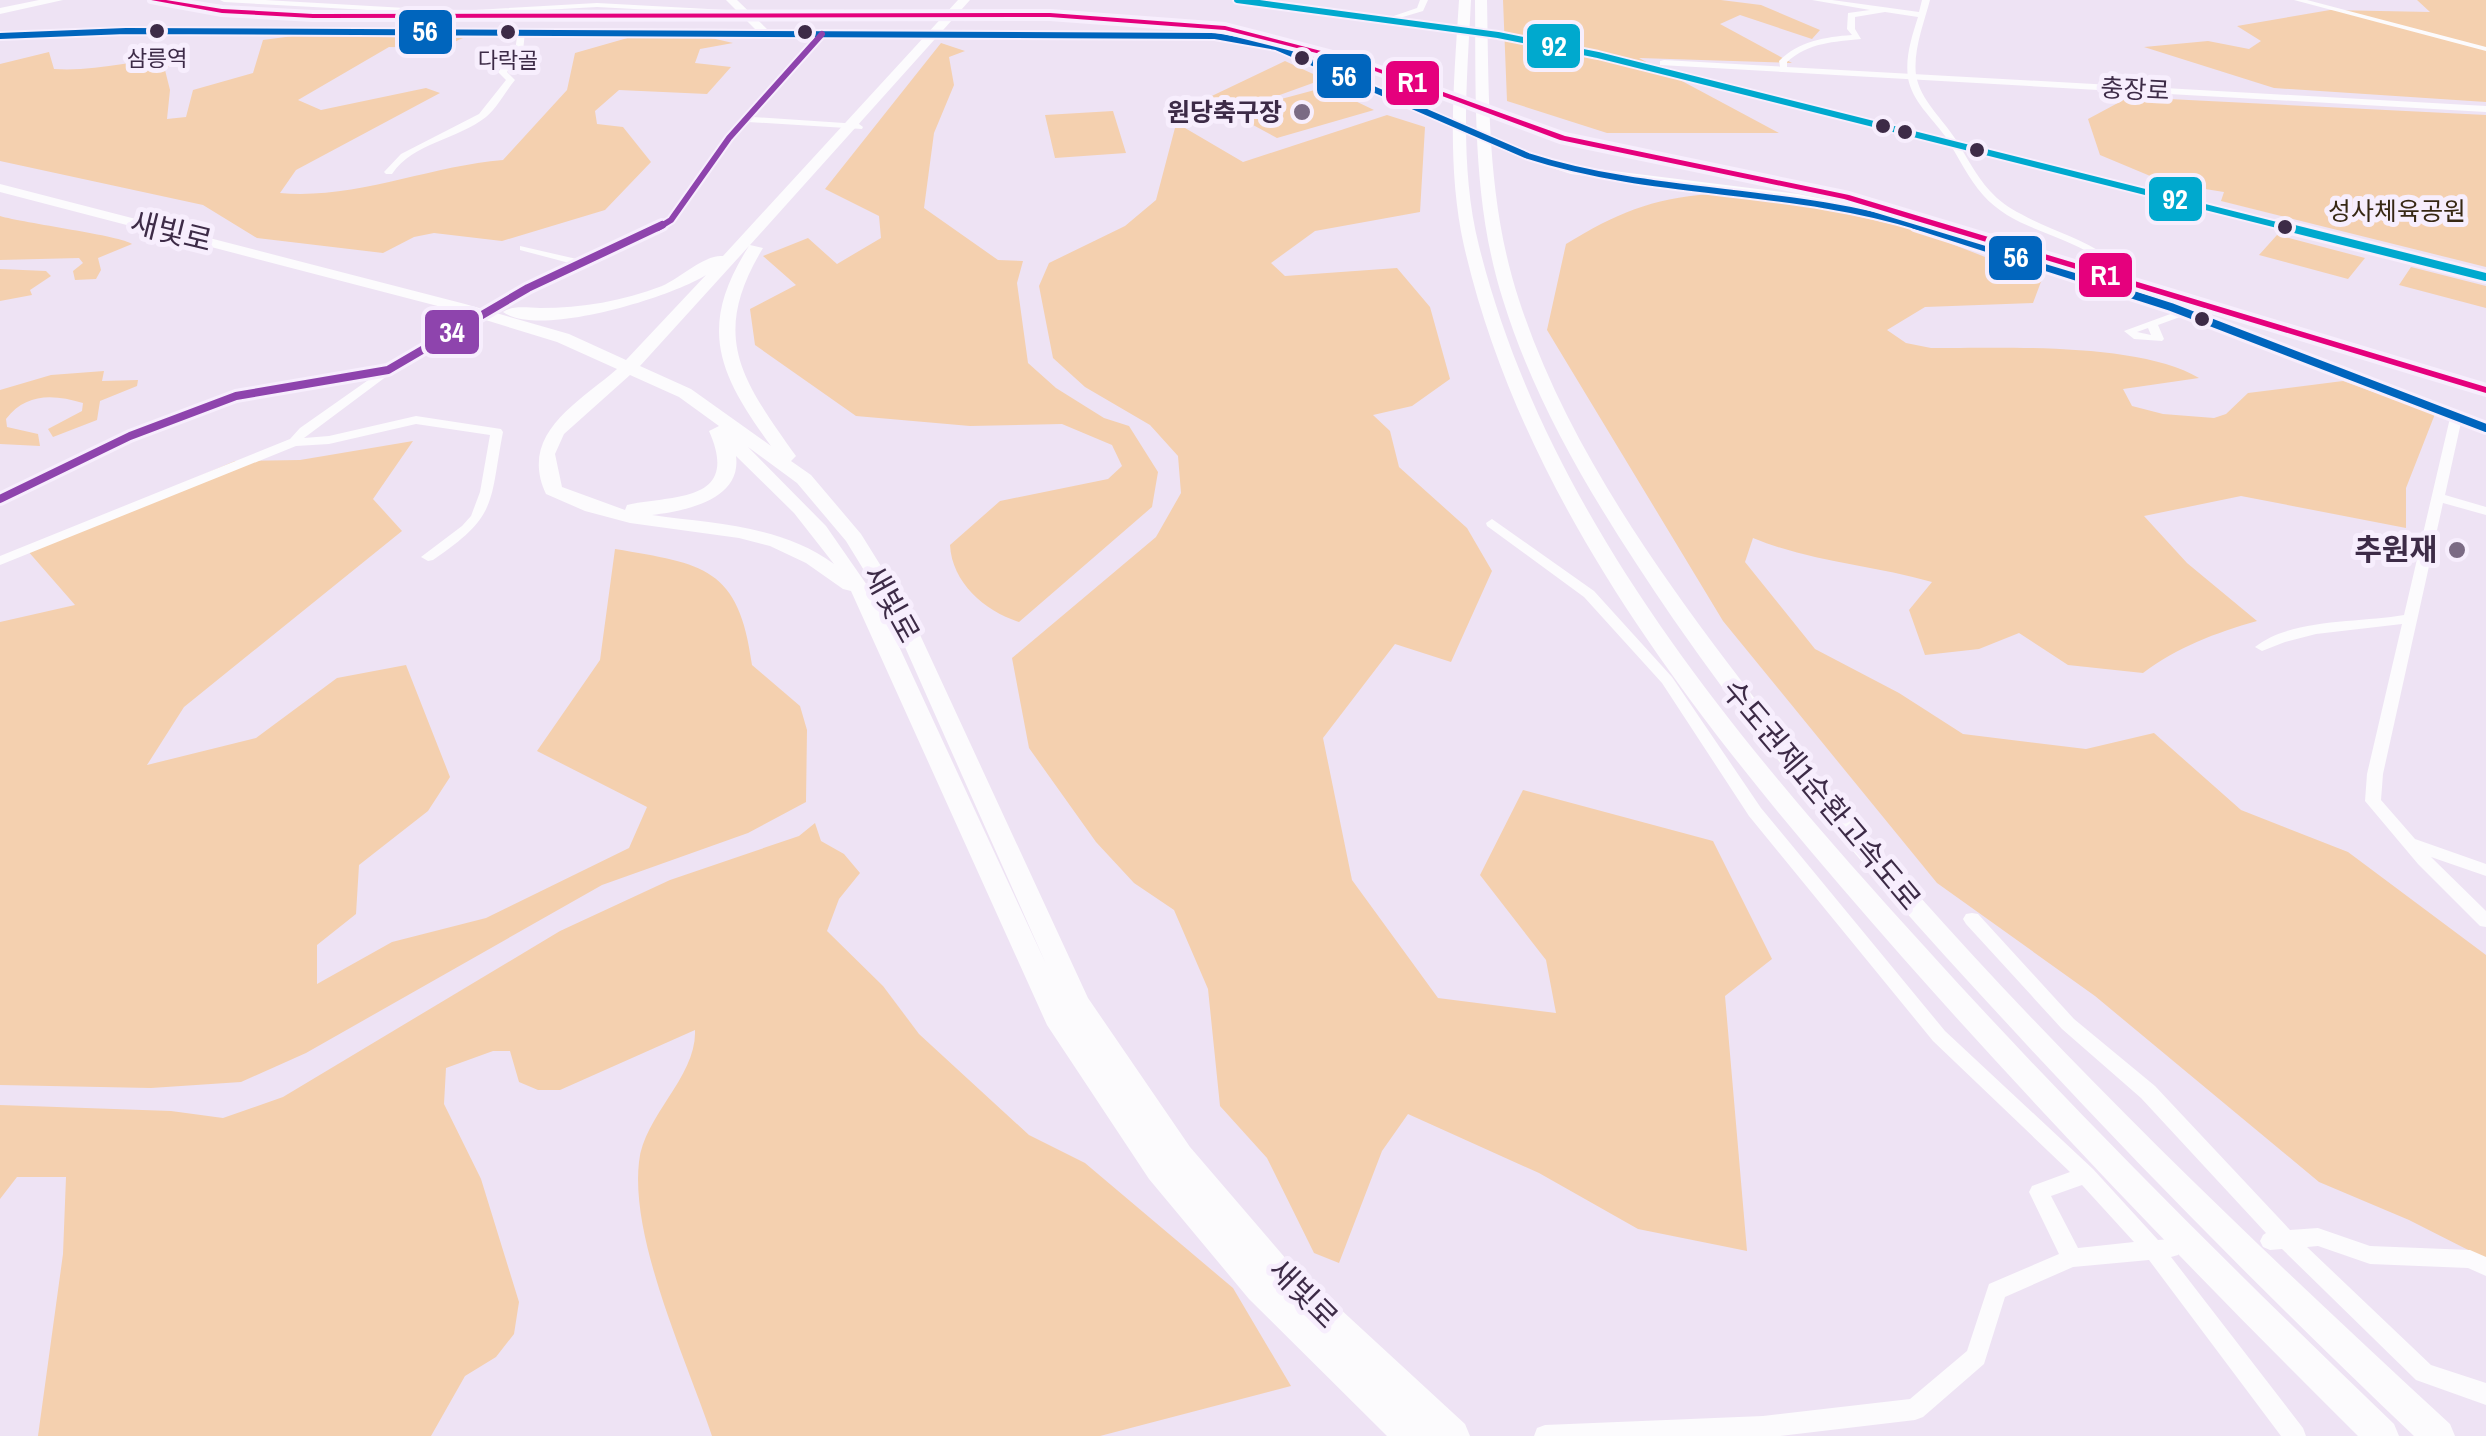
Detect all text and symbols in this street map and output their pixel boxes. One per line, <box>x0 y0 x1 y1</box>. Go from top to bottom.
line badge: 56 <box>397 8 454 56</box>
text: 56 <box>412 12 438 50</box>
marker: 삼릉역 <box>147 21 167 41</box>
marker: 다락골 <box>498 22 518 42</box>
unlabelled marker <box>795 22 815 42</box>
line badge: 92 <box>1525 22 1582 70</box>
text: 92 <box>1541 27 1567 65</box>
place label: 삼릉역 <box>127 43 187 73</box>
place label: 다락골 <box>478 45 538 75</box>
unlabelled marker <box>1292 48 1312 68</box>
line badge: 56 <box>1315 52 1373 100</box>
text: 56 <box>1331 57 1357 95</box>
line badge: R1 <box>1384 59 1441 107</box>
text: R1 <box>1397 63 1427 101</box>
street label: 충장로 <box>2100 70 2170 108</box>
place label: 원당축구장 <box>1167 95 1282 129</box>
marker: 원당축구장 <box>1291 101 1313 123</box>
unlabelled marker <box>1873 116 1893 136</box>
unlabelled marker <box>1895 122 1915 142</box>
unlabelled marker <box>1967 140 1987 160</box>
line badge: 92 <box>2147 175 2204 223</box>
text: 92 <box>2162 180 2188 218</box>
park label: 성사체육공원 <box>2328 194 2466 228</box>
street label: 새빛로 <box>126 202 216 260</box>
unlabelled marker <box>2275 217 2295 237</box>
line badge: 56 <box>1987 234 2044 282</box>
text: 56 <box>2003 238 2029 276</box>
line badge: R1 <box>2077 251 2134 299</box>
text: R1 <box>2090 256 2120 294</box>
line badge: 34 <box>423 308 481 356</box>
unlabelled marker <box>2192 309 2212 329</box>
text: 34 <box>439 313 465 351</box>
place label: 추원재 <box>2354 529 2437 569</box>
marker: 추원재 <box>2446 539 2468 561</box>
street label: 새빛로 <box>854 558 929 649</box>
street label: 수도권제1순환고속도로 <box>1713 671 1930 918</box>
street label: 새빛로 <box>1260 1250 1347 1337</box>

